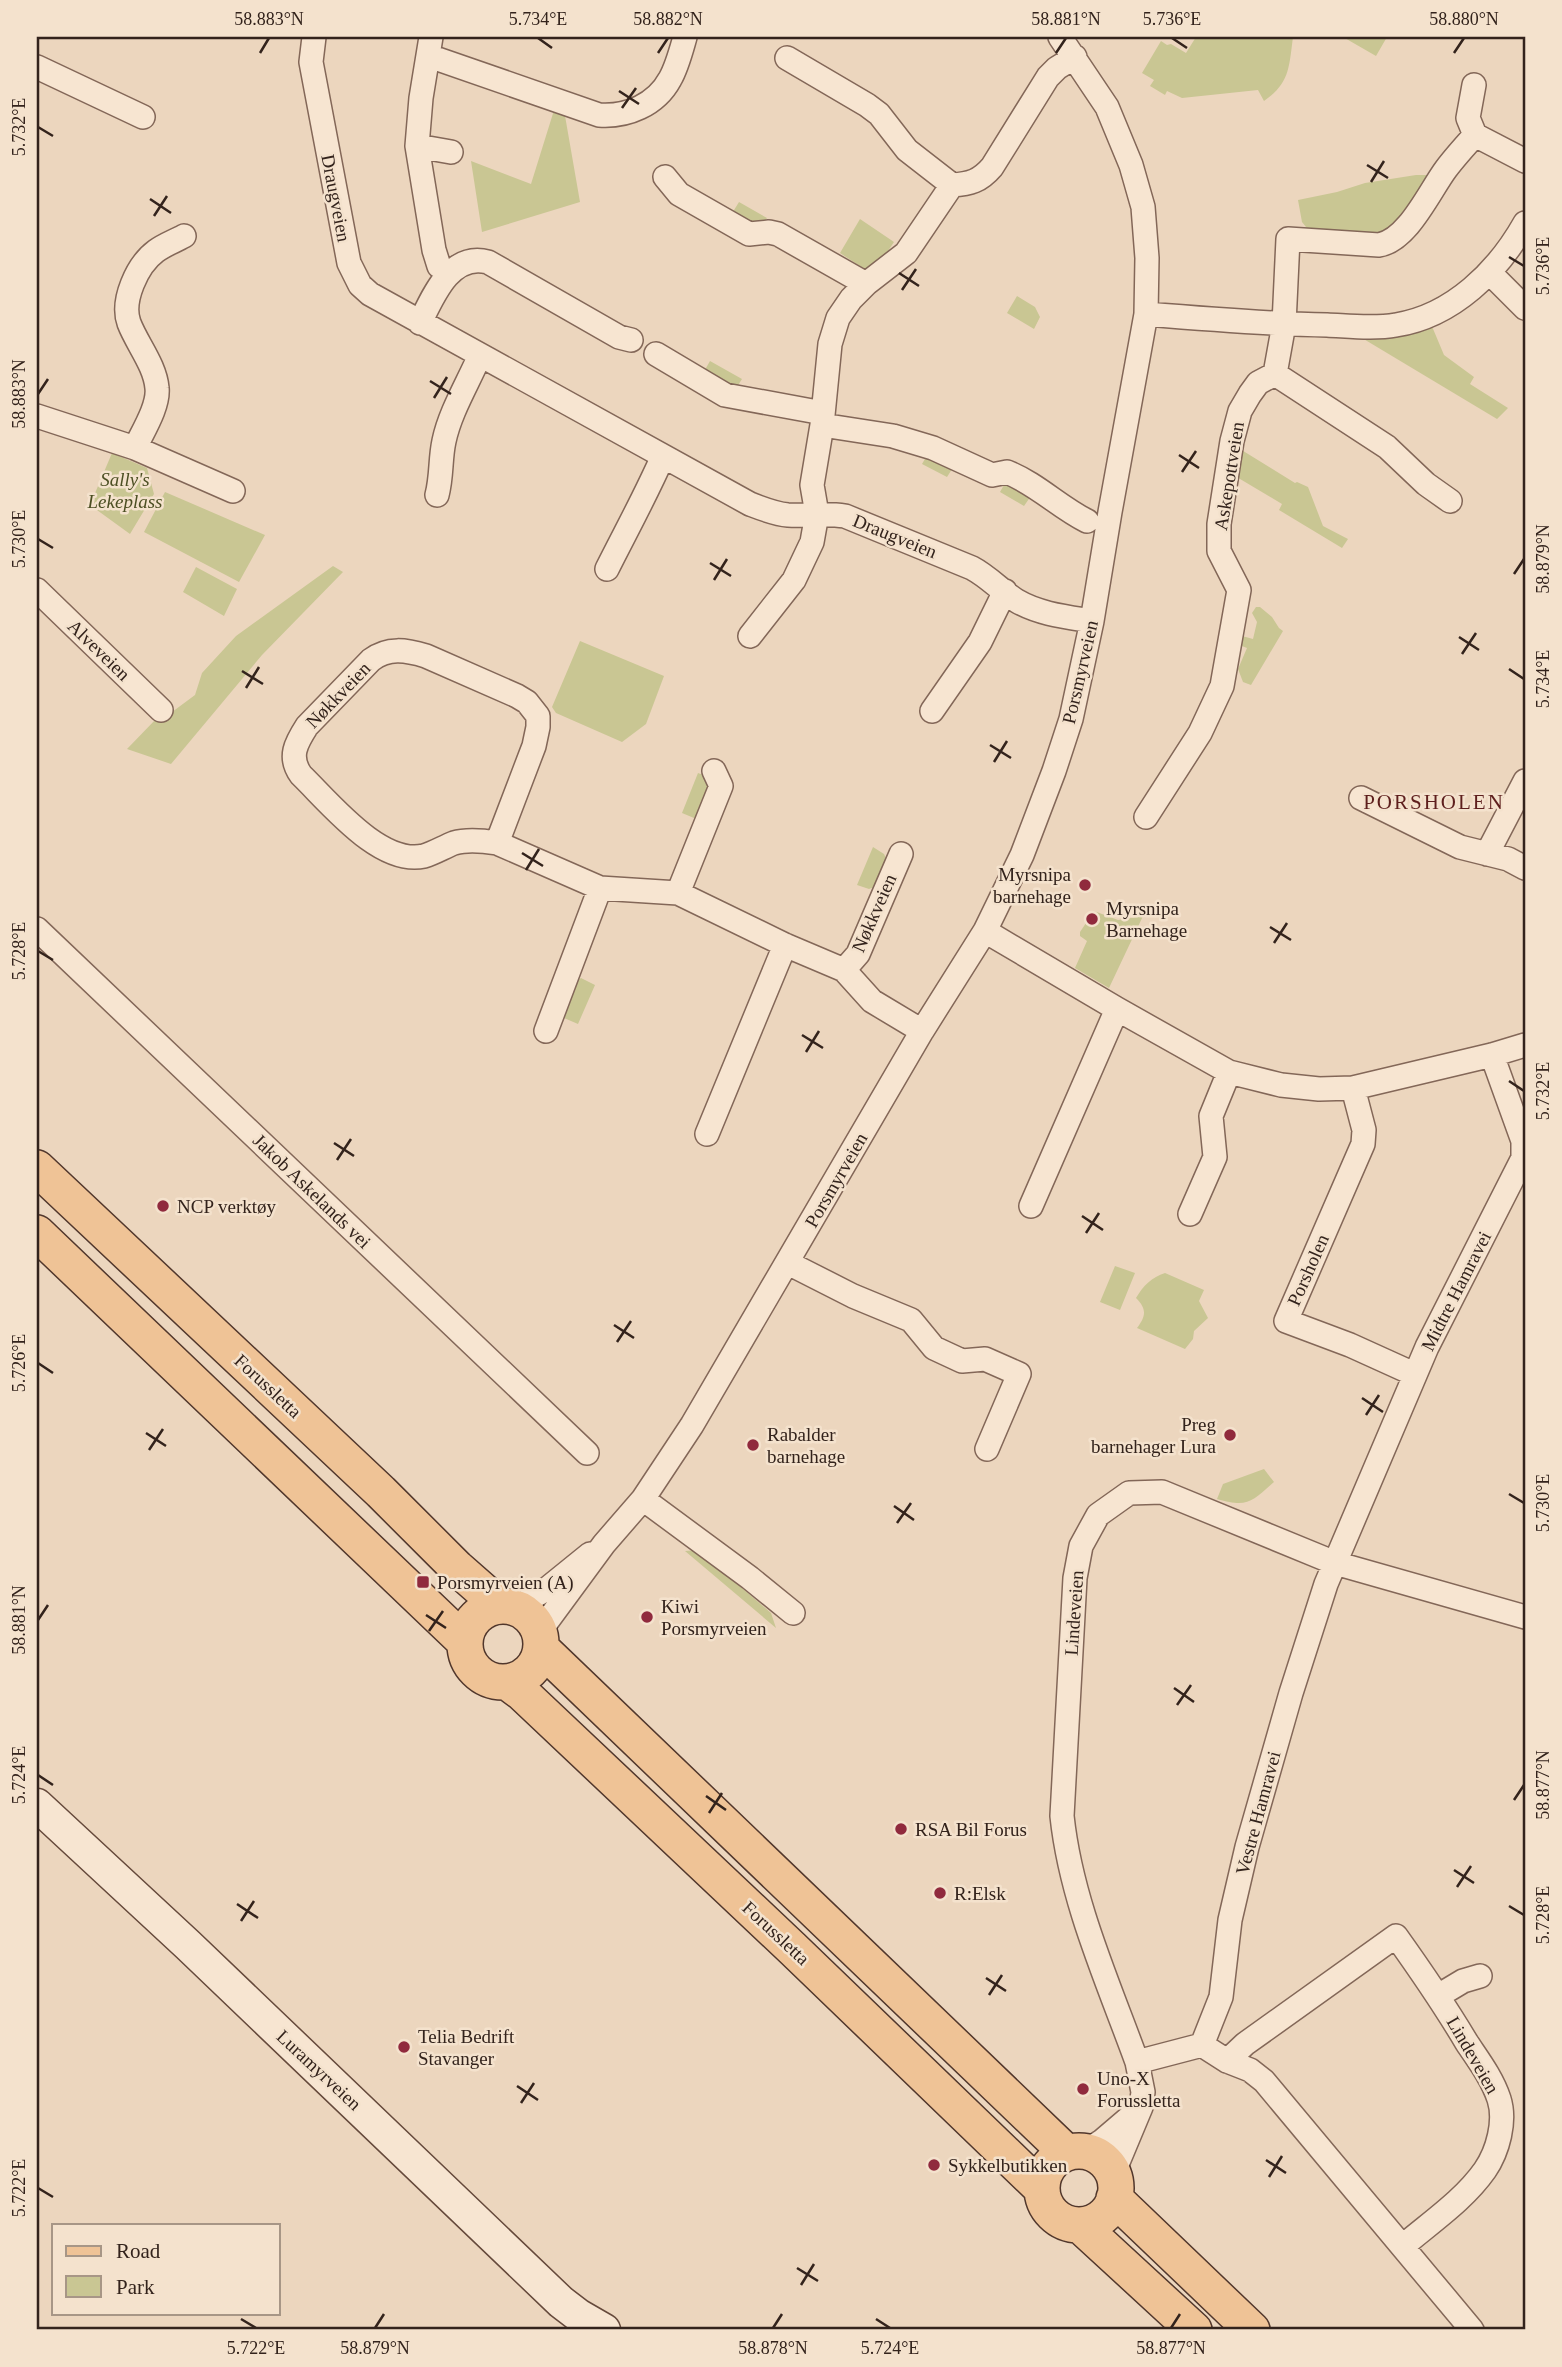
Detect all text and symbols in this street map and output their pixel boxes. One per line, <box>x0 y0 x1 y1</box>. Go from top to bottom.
text: 58.883°N <box>234 9 304 29</box>
text: 5.734°E <box>509 9 567 29</box>
text: 58.882°N <box>633 9 703 29</box>
text: 58.881°N <box>1031 9 1101 29</box>
text: 5.736°E <box>1143 9 1201 29</box>
text: 58.880°N <box>1429 9 1499 29</box>
text: 5.732°E <box>9 98 29 156</box>
street label: Draugveien <box>317 152 355 244</box>
text: 5.736°E <box>1533 237 1553 295</box>
text: 58.883°N <box>9 359 29 429</box>
street label: Askepottveien <box>1210 420 1248 532</box>
park label: Sally's Lekeplass <box>87 469 162 512</box>
text: 5.730°E <box>9 510 29 568</box>
street label: Draugveien <box>850 510 940 563</box>
text: 58.879°N <box>1533 524 1553 594</box>
street label: Alveveien <box>64 615 135 685</box>
street label: Porsmyrveien <box>1058 618 1102 726</box>
text: 5.734°E <box>1533 650 1553 708</box>
street label: Nøkkveien <box>301 657 375 732</box>
district label: PORSHOLEN <box>1363 790 1505 814</box>
place label: Myrsnipa barnehage <box>993 864 1072 907</box>
street label: Nøkkveien <box>847 870 901 955</box>
marker: Myrsnipa barnehage <box>1077 877 1093 893</box>
place label: Myrsnipa Barnehage <box>1106 898 1187 941</box>
marker: Myrsnipa Barnehage <box>1084 911 1100 927</box>
text: 5.728°E <box>9 922 29 980</box>
text: 5.732°E <box>1533 1062 1553 1120</box>
street label: Porsmyrveien <box>801 1129 872 1231</box>
street label: Jakob Askelands vei <box>249 1130 375 1252</box>
place label: NCP verktøy <box>177 1196 277 1217</box>
marker: NCP verktøy <box>155 1198 171 1214</box>
street label: Midtre Hamravei <box>1417 1228 1495 1354</box>
street label: Porsholen <box>1283 1231 1333 1309</box>
text: 5.726°E <box>9 1334 29 1392</box>
street label: Forussletta <box>230 1350 306 1422</box>
place label: Preg barnehager Lura <box>1091 1414 1217 1457</box>
place label: Rabalder barnehage <box>767 1424 845 1467</box>
marker: Preg barnehager Lura <box>1222 1427 1238 1443</box>
marker: Rabalder barnehage <box>745 1437 761 1453</box>
text: 5.730°E <box>1533 1474 1553 1532</box>
street label: Lindeveien <box>1061 1569 1087 1656</box>
place label: Porsmyrveien (A) <box>437 1572 574 1594</box>
marker: Porsmyrveien (A) <box>415 1574 431 1590</box>
text: 58.881°N <box>9 1585 29 1655</box>
place label: Kiwi Porsmyrveien <box>661 1596 767 1639</box>
marker: Kiwi Porsmyrveien <box>639 1609 655 1625</box>
text: 5.724°E <box>9 1746 29 1804</box>
street label: Vestre Hamravei <box>1231 1749 1285 1877</box>
text: 58.877°N <box>1533 1750 1553 1820</box>
place label: RSA Bil Forus <box>915 1819 1027 1840</box>
marker: RSA Bil Forus <box>893 1821 909 1837</box>
place label: R:Elsk <box>954 1883 1006 1904</box>
marker: R:Elsk <box>932 1885 948 1901</box>
text: 5.728°E <box>1533 1886 1553 1944</box>
street label: Forussletta <box>738 1897 814 1969</box>
street label: Lindeveien <box>1443 2013 1504 2098</box>
street label: Luramyrveien <box>272 2026 366 2115</box>
place label: Telia Bedrift Stavanger <box>418 2026 515 2069</box>
marker: Telia Bedrift Stavanger <box>396 2039 412 2055</box>
place label: Uno-X Forussletta <box>1097 2068 1181 2111</box>
marker: Uno-X Forussletta <box>1075 2081 1091 2097</box>
place label: Sykkelbutikken <box>948 2155 1068 2176</box>
marker: Sykkelbutikken <box>926 2157 942 2173</box>
text: 5.722°E <box>9 2159 29 2217</box>
legend <box>52 2224 280 2314</box>
text: Road <box>116 2239 161 2263</box>
text: Park <box>116 2275 155 2299</box>
text: 5.722°E <box>227 2338 285 2358</box>
text: 58.879°N <box>340 2338 410 2358</box>
text: 58.878°N <box>738 2338 808 2358</box>
text: 5.724°E <box>861 2338 919 2358</box>
text: 58.877°N <box>1136 2338 1206 2358</box>

